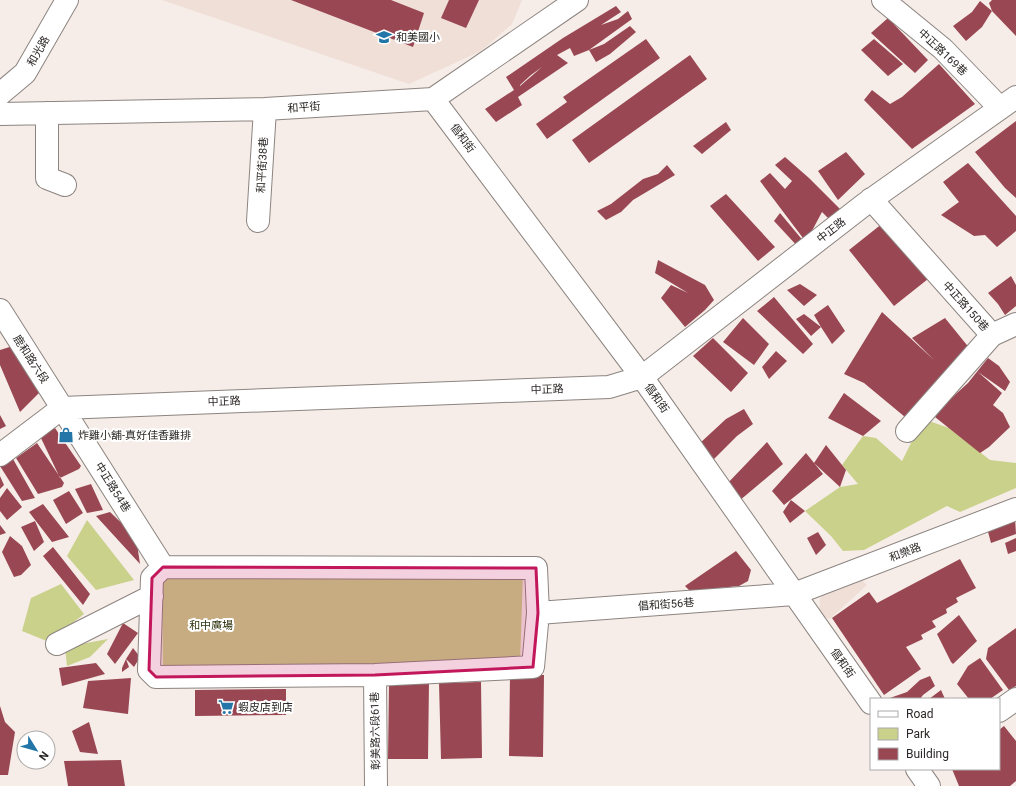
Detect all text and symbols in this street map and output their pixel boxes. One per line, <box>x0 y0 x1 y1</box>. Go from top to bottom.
street label: 中正路169巷 <box>915 26 970 78</box>
school or university icon: 和美國小 <box>375 28 393 46</box>
place label: 和美國小 <box>396 31 440 44</box>
street label: 和光路 <box>25 34 52 69</box>
street label: 和平街 <box>287 100 321 115</box>
street label: 倡和街 <box>447 121 478 155</box>
street label: 和平街38巷 <box>255 137 270 194</box>
street label: 中正路 <box>814 215 848 246</box>
street label: 中正路150巷 <box>940 279 991 334</box>
street label: 鹿和路六段 <box>10 333 51 386</box>
street label: 倡和街 <box>642 381 671 416</box>
street label: 中正路 <box>530 382 564 397</box>
street label: 中正路 <box>207 394 241 409</box>
shop icon: 炸雞小舖-真好佳香雞排 <box>57 426 75 444</box>
place label: 炸雞小舖-真好佳香雞排 <box>78 429 191 442</box>
street label: 中正路54巷 <box>92 460 133 515</box>
street label: 和樂路 <box>887 540 923 564</box>
street label: 倡和街56巷 <box>637 596 695 613</box>
park label: 和中廣場 <box>189 619 233 632</box>
street label: 倡和街 <box>828 646 857 681</box>
street label: 彰美路六段61巷 <box>368 692 383 770</box>
supermarket icon: 蝦皮店到店 <box>217 698 235 716</box>
legend <box>870 698 1000 770</box>
place label: 蝦皮店到店 <box>238 701 293 714</box>
text: Road <box>906 707 934 721</box>
text: Park <box>906 727 931 741</box>
north arrow <box>16 730 56 770</box>
text: Building <box>906 747 949 761</box>
text: N <box>36 749 51 763</box>

